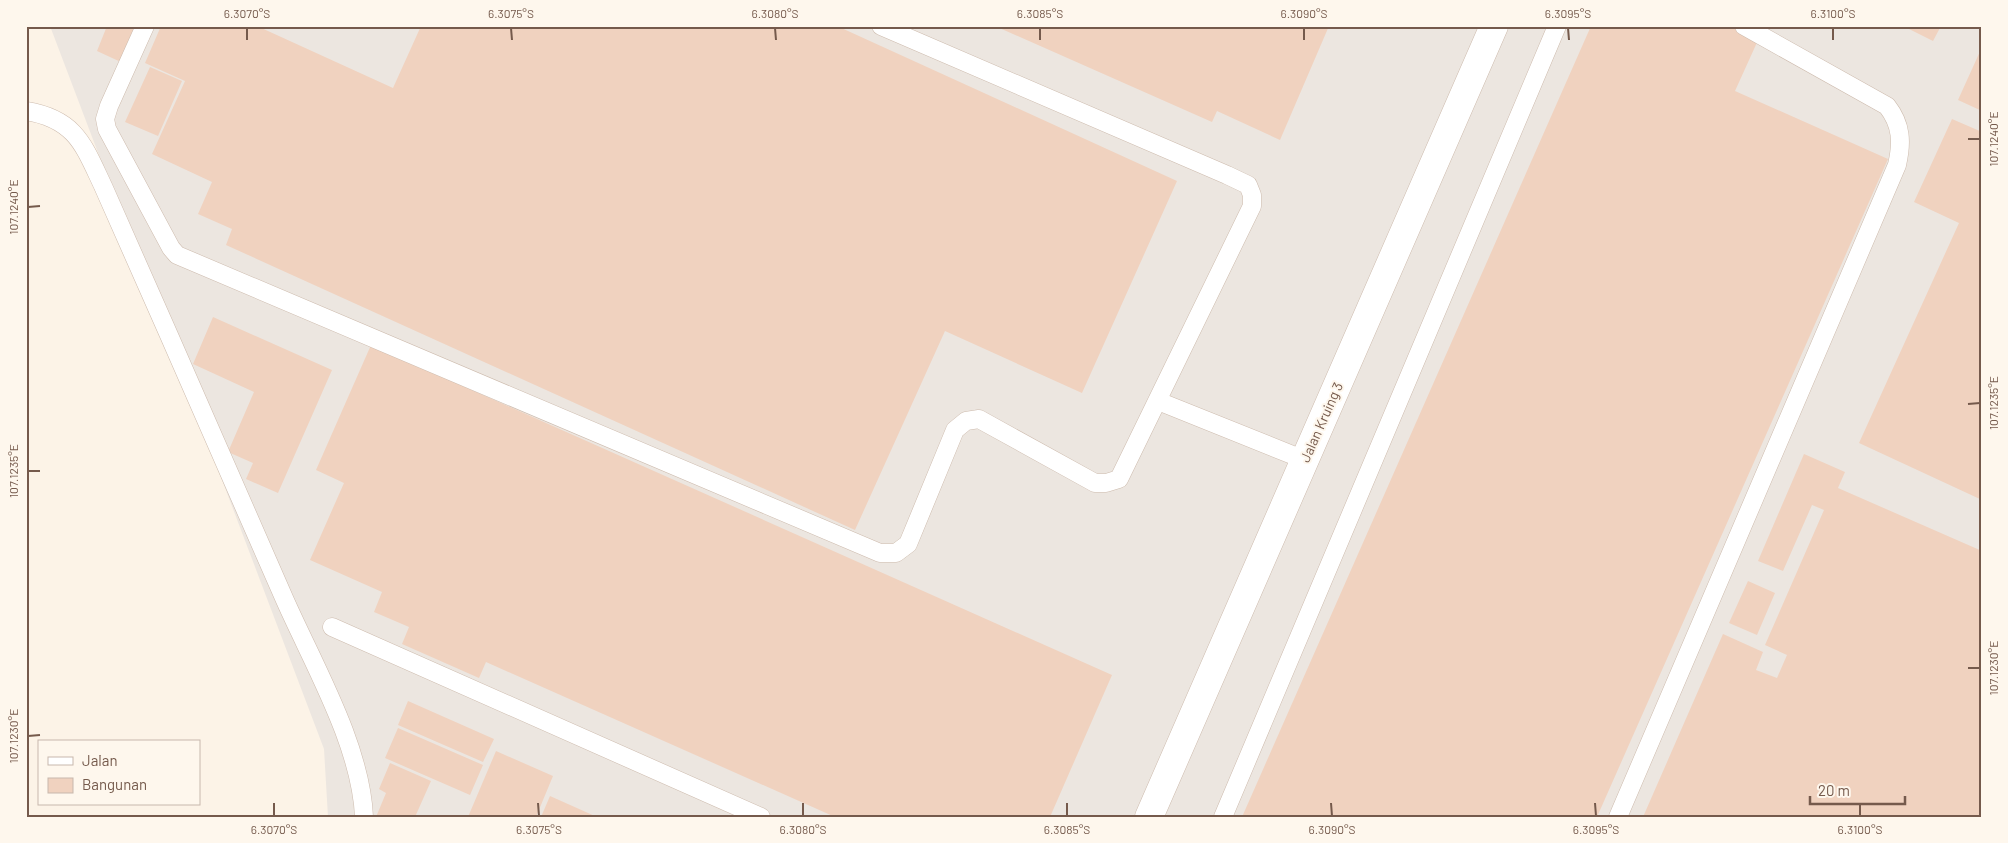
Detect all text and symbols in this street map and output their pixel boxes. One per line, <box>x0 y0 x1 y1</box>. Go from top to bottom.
text: 6.3070°S <box>224 6 270 20</box>
text: 6.3075°S <box>488 6 534 20</box>
text: 6.3080°S <box>751 6 799 20</box>
text: 6.3085°S <box>1017 6 1063 20</box>
text: 6.3090°S <box>1280 6 1328 20</box>
text: 6.3095°S <box>1545 6 1591 20</box>
text: 6.3100°S <box>1811 6 1855 20</box>
text: 107.1240°E <box>1986 111 2000 167</box>
text: 107.1240°E <box>6 179 20 235</box>
text: 107.1235°E <box>1986 376 2000 430</box>
street label: Jalan Kruing 3 <box>1296 379 1346 465</box>
text: 107.1235°E <box>6 444 20 498</box>
text: 107.1230°E <box>1986 641 2000 695</box>
text: 107.1230°E <box>6 709 20 763</box>
legend <box>38 740 200 806</box>
text: Jalan <box>82 751 118 769</box>
scale bar <box>1810 773 1906 805</box>
text: Bangunan <box>82 775 147 793</box>
text: 20 m <box>1818 781 1850 799</box>
text: 6.3070°S <box>251 822 297 836</box>
text: 6.3075°S <box>516 822 562 836</box>
text: 6.3080°S <box>779 822 827 836</box>
text: 6.3085°S <box>1044 822 1090 836</box>
text: 6.3090°S <box>1308 822 1356 836</box>
text: 6.3095°S <box>1573 822 1619 836</box>
text: 6.3100°S <box>1838 822 1882 836</box>

